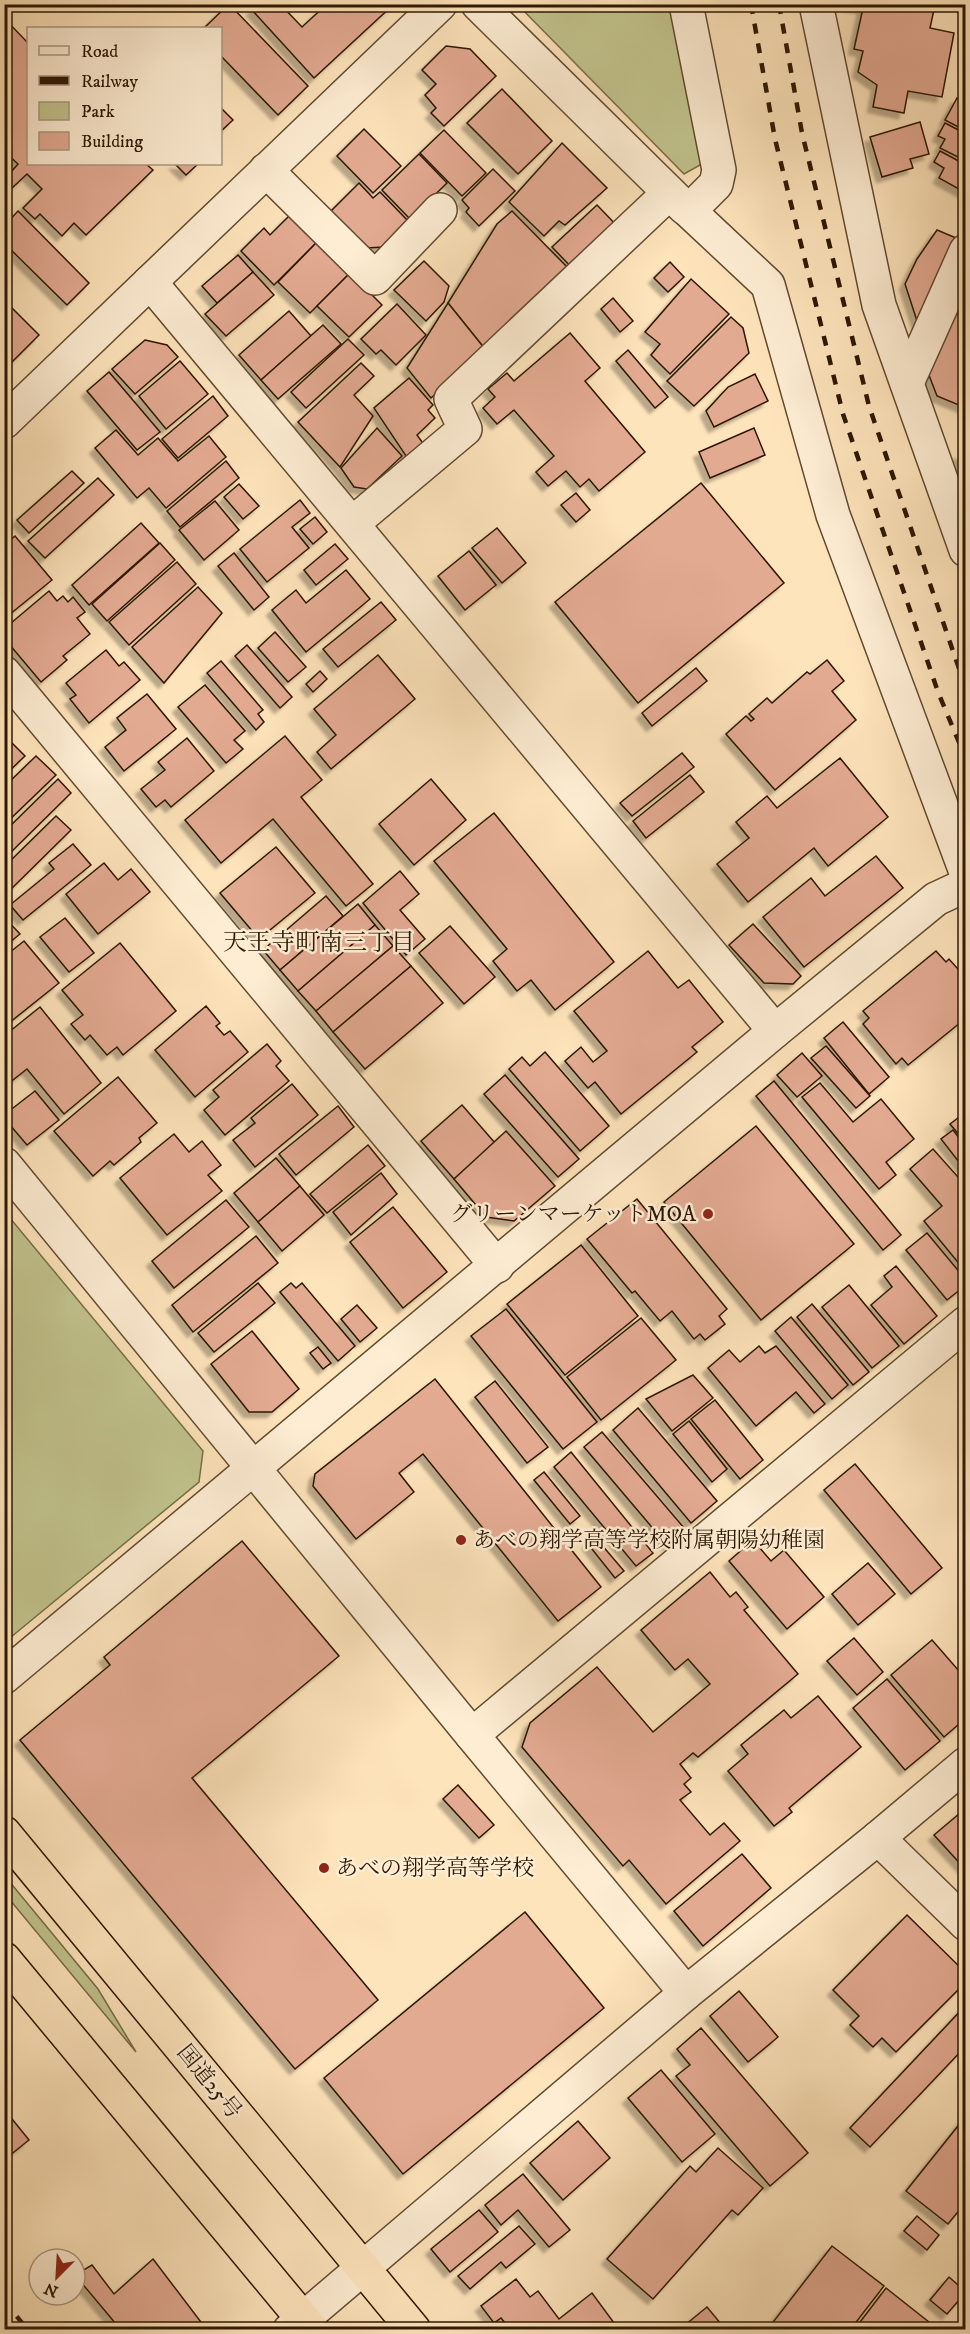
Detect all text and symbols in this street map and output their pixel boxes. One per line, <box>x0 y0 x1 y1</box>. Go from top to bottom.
legend <box>27 27 222 165</box>
text: Road <box>81 41 118 63</box>
text: Railway <box>81 71 139 93</box>
text: Park <box>81 101 115 123</box>
text: Building <box>81 131 143 153</box>
district label: 天王寺町南三丁目 <box>223 928 415 958</box>
place label: グリーンマーケットMOA <box>450 1201 697 1228</box>
marker: グリーンマーケットMOA <box>701 1207 715 1221</box>
place label: あべの翔学高等学校附属朝陽幼稚園 <box>473 1527 825 1554</box>
marker: あべの翔学高等学校附属朝陽幼稚園 <box>454 1533 468 1547</box>
place label: あべの翔学高等学校 <box>336 1855 534 1882</box>
marker: あべの翔学高等学校 <box>317 1861 331 1875</box>
street label: 国道25号 <box>171 2039 247 2125</box>
north arrow <box>27 2247 87 2307</box>
text: N <box>41 2278 61 2302</box>

